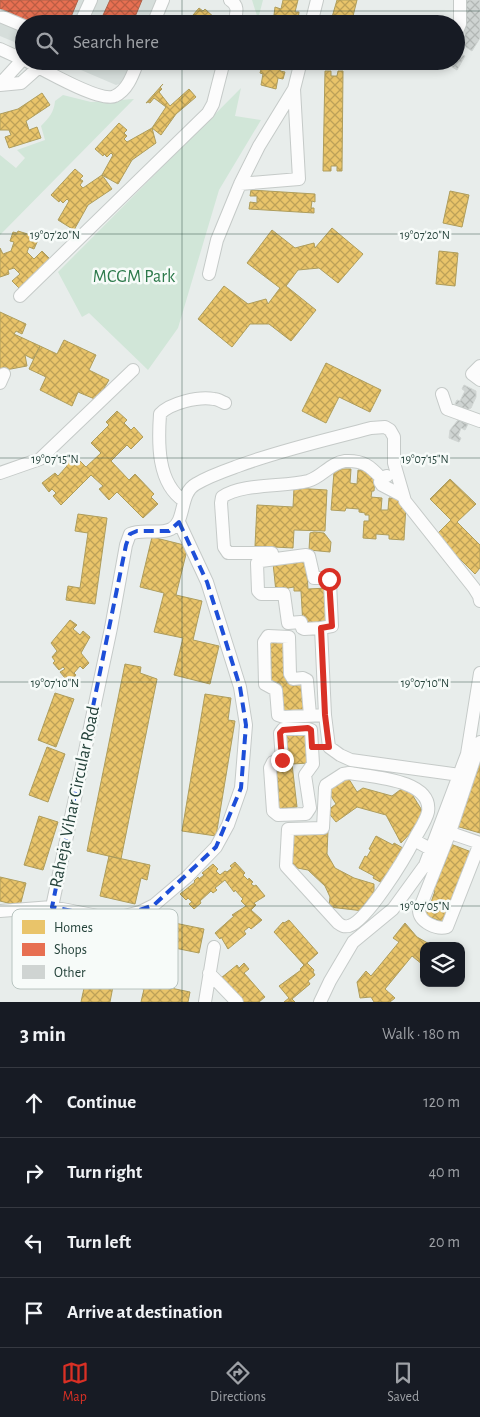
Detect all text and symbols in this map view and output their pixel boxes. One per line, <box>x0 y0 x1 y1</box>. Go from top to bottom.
search box <box>15 15 465 70</box>
icon: search <box>33 29 61 57</box>
text: Search here <box>73 33 159 52</box>
text: 19°07'20"N <box>30 229 80 241</box>
text: 19°07'20"N <box>400 229 450 241</box>
park label: MCGM Park <box>93 268 176 286</box>
text: 19°07'15"N <box>31 453 79 465</box>
text: 19°07'15"N <box>401 453 449 465</box>
route start <box>318 568 341 591</box>
text: 19°07'10"N <box>31 677 79 689</box>
text: 19°07'10"N <box>401 677 449 689</box>
street label: Raheja Vihar Circular Road <box>47 705 103 889</box>
route end <box>271 749 294 772</box>
text: 19°07'05"N <box>400 900 450 912</box>
legend <box>12 909 178 989</box>
text: Homes <box>54 921 93 935</box>
map controls <box>420 942 465 987</box>
button: layers <box>420 942 465 987</box>
text: Shops <box>54 943 87 957</box>
text: Other <box>54 966 86 980</box>
text: 3 min <box>20 1024 66 1045</box>
text: Walk · 180 m <box>382 1026 460 1042</box>
icon: ahead <box>20 1089 48 1117</box>
text: Continue <box>67 1093 136 1112</box>
text: 120 m <box>423 1094 460 1110</box>
icon: right <box>20 1159 48 1187</box>
text: Turn right <box>67 1163 142 1182</box>
text: 40 m <box>428 1164 460 1180</box>
icon: left <box>20 1229 48 1257</box>
text: Turn left <box>67 1233 131 1252</box>
text: 20 m <box>429 1234 460 1250</box>
icon: arrive <box>20 1299 48 1327</box>
text: Arrive at destination <box>67 1303 223 1322</box>
tab: Map <box>61 1359 89 1406</box>
tab: Directions <box>210 1359 266 1406</box>
tab: Saved <box>387 1359 419 1406</box>

